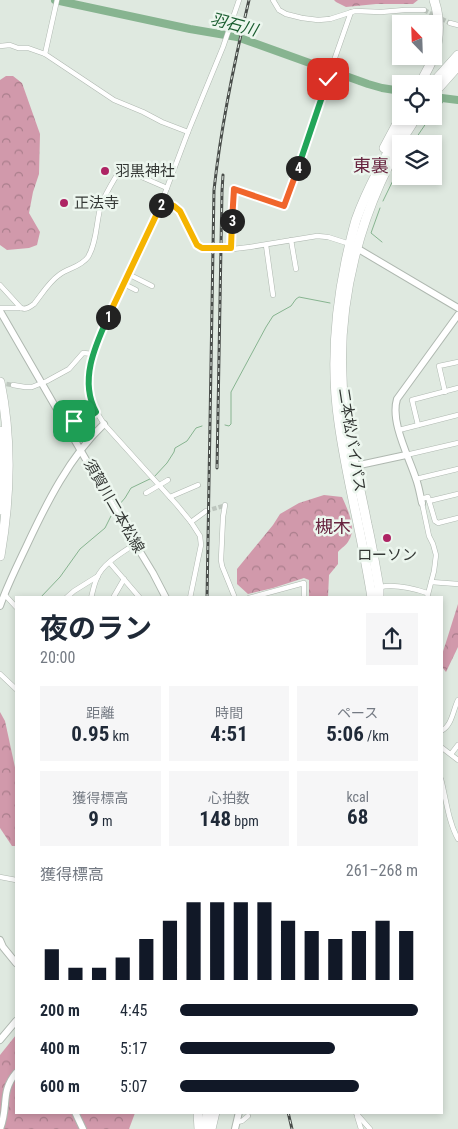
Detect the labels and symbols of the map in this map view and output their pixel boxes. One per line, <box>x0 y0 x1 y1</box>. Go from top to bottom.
water label: 羽石川 <box>208 9 261 40</box>
north arrow <box>392 15 442 65</box>
pin <box>307 58 349 100</box>
district label: 東裏 <box>353 155 389 176</box>
pin: 4 <box>286 156 310 180</box>
place label: 羽黒神社 <box>115 162 175 180</box>
marker: 羽黒神社 <box>99 165 111 177</box>
pin: 2 <box>148 192 174 218</box>
place label: 正法寺 <box>74 194 119 212</box>
marker: 正法寺 <box>58 197 70 209</box>
pin: 3 <box>220 208 244 234</box>
pin: 1 <box>96 304 120 330</box>
street label: 二本松バイパス <box>335 387 369 493</box>
pin <box>53 400 95 442</box>
street label: 須賀川二本松線 <box>80 456 148 556</box>
district label: 槻木 <box>315 516 351 537</box>
marker: ローソン <box>381 532 393 544</box>
place label: ローソン <box>357 546 417 564</box>

